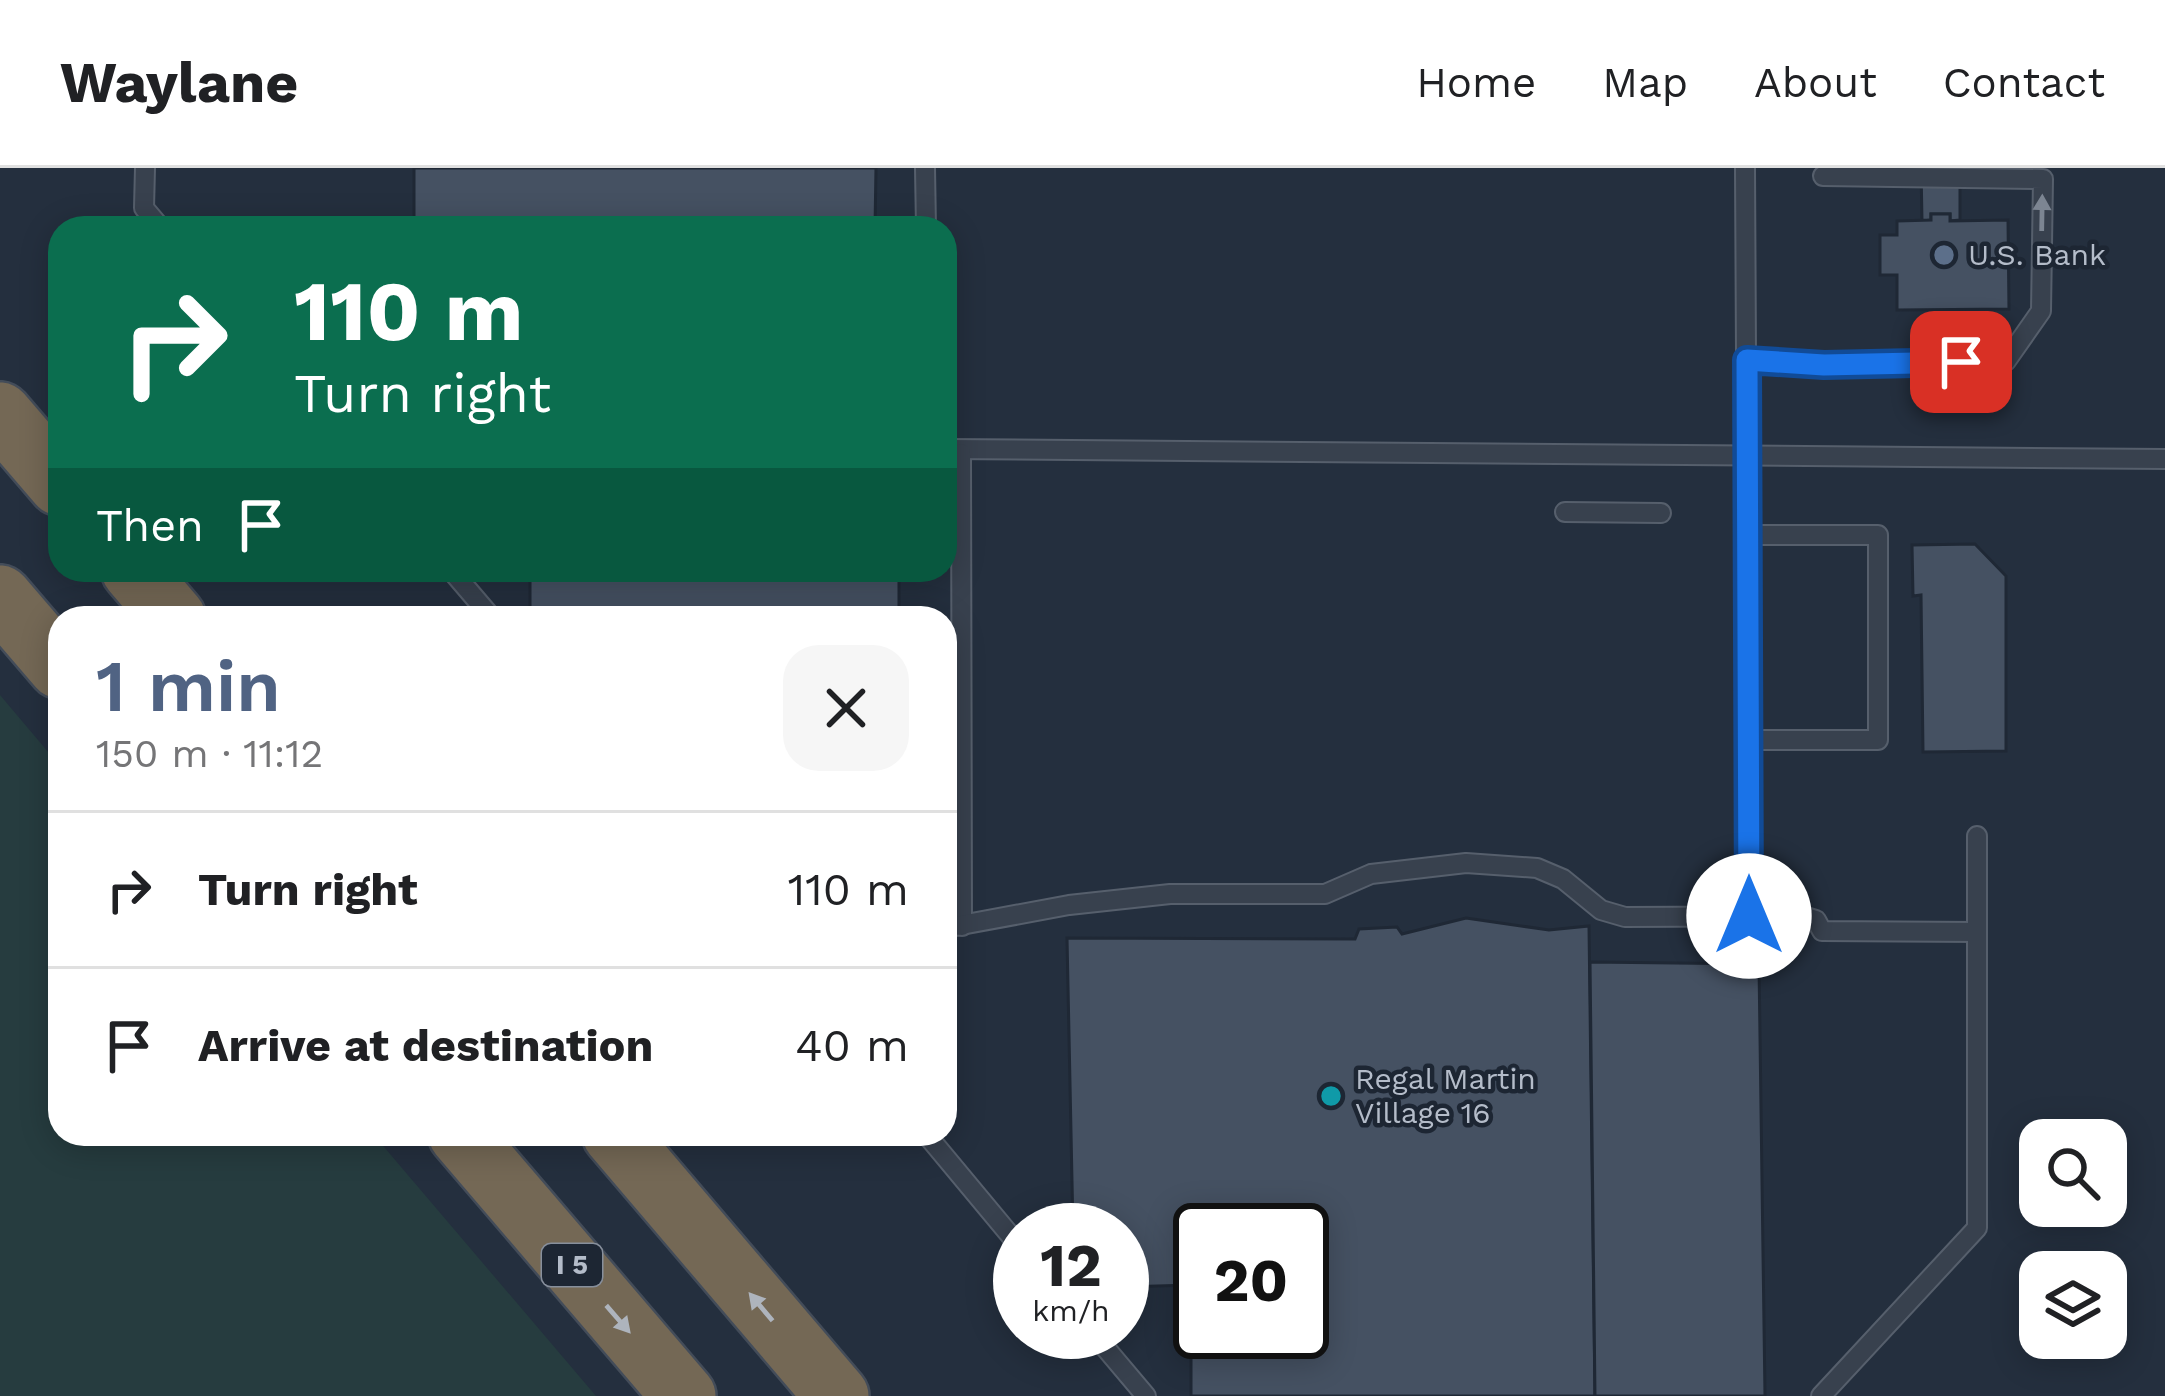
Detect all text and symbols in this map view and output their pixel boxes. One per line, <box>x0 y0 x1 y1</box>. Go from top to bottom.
text: Waylane <box>60 49 298 116</box>
text: Home <box>1416 58 1536 107</box>
text: Map <box>1602 58 1688 107</box>
text: About <box>1754 58 1877 107</box>
text: Contact <box>1943 58 2105 107</box>
one-way arrow <box>2032 193 2052 231</box>
place label: U.S. Bank <box>1968 237 2106 272</box>
marker: U.S. Bank <box>1931 242 1957 268</box>
text: 110 m <box>294 262 524 360</box>
icon: right <box>96 264 252 420</box>
pin <box>1910 311 2012 413</box>
icon: arrive <box>1928 329 1994 395</box>
text: Turn right <box>294 362 551 425</box>
icon: arrive <box>228 492 294 558</box>
text: Then <box>96 499 204 552</box>
text: 1 min <box>96 644 281 728</box>
button: close <box>783 645 909 771</box>
text: 150 m · 11:12 <box>96 731 323 776</box>
position arrow <box>1686 853 1812 979</box>
icon: right <box>96 857 162 923</box>
text: Turn right <box>198 863 418 916</box>
text: 110 m <box>788 863 909 916</box>
icon: arrive <box>96 1013 162 1079</box>
text: Arrive at destination <box>198 1019 653 1072</box>
text: 40 m <box>795 1019 909 1072</box>
place label: Regal Martin Village 16 <box>1355 1061 1536 1130</box>
marker: Regal Martin Village 16 <box>1318 1083 1344 1109</box>
map controls <box>2019 1119 2127 1359</box>
button: search <box>2019 1119 2127 1227</box>
speed limit sign: 20 <box>1173 1203 1329 1359</box>
text: 12 <box>1040 1230 1102 1301</box>
road number: I 5 <box>542 1244 602 1286</box>
button: layers <box>2019 1251 2127 1359</box>
one-way arrow <box>748 1292 775 1322</box>
text: km/h <box>1032 1293 1110 1328</box>
one-way arrow <box>604 1304 630 1334</box>

